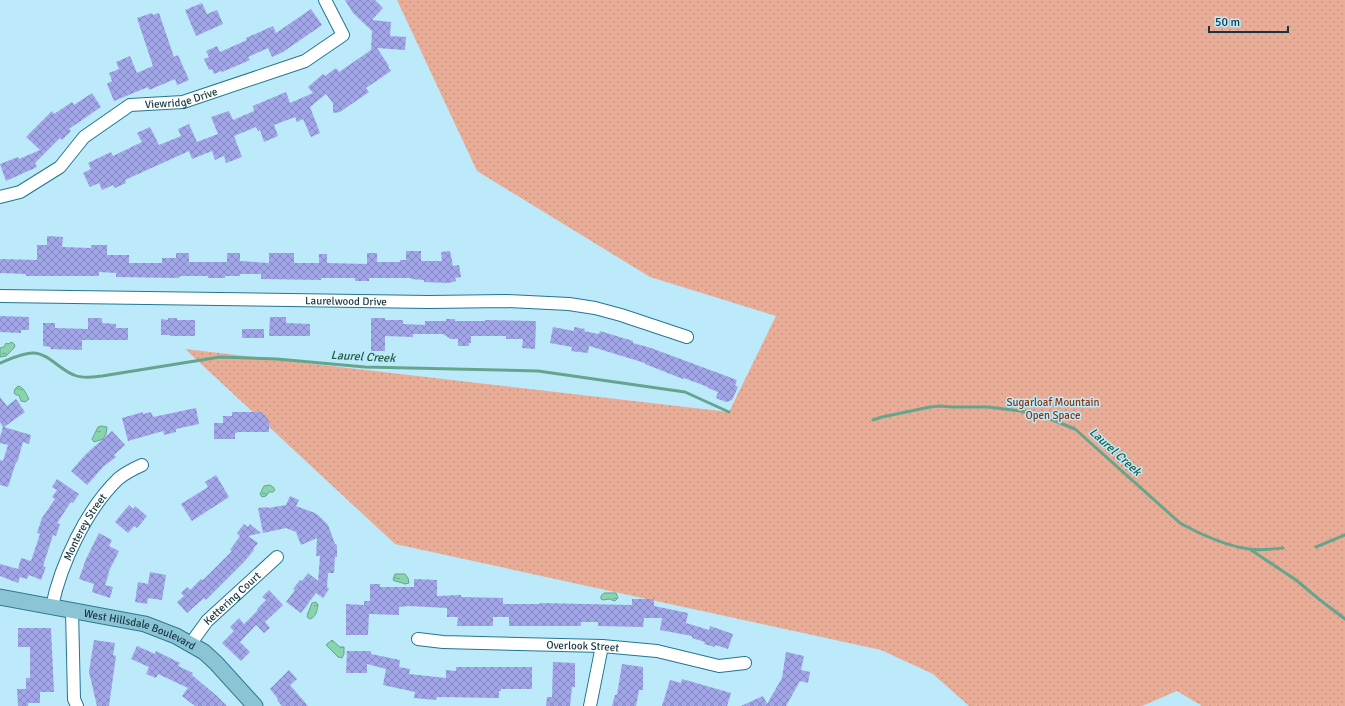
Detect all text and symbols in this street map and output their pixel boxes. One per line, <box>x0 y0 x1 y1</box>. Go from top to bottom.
scale bar <box>1209 8 1288 34</box>
text: 50 m <box>1215 15 1240 30</box>
street label: Viewridge Drive <box>144 84 219 111</box>
street label: Laurelwood Drive <box>305 294 387 308</box>
water label: Laurel Creek <box>330 348 397 366</box>
park label: Sugarloaf Mountain Open Space <box>1006 396 1100 422</box>
water label: Laurel Creek <box>1086 425 1145 480</box>
street label: Monterey Street <box>61 491 109 563</box>
street label: Kettering Court <box>201 569 263 628</box>
street label: West Hillsdale Boulevard <box>83 606 198 653</box>
street label: Overlook Street <box>546 638 620 654</box>

